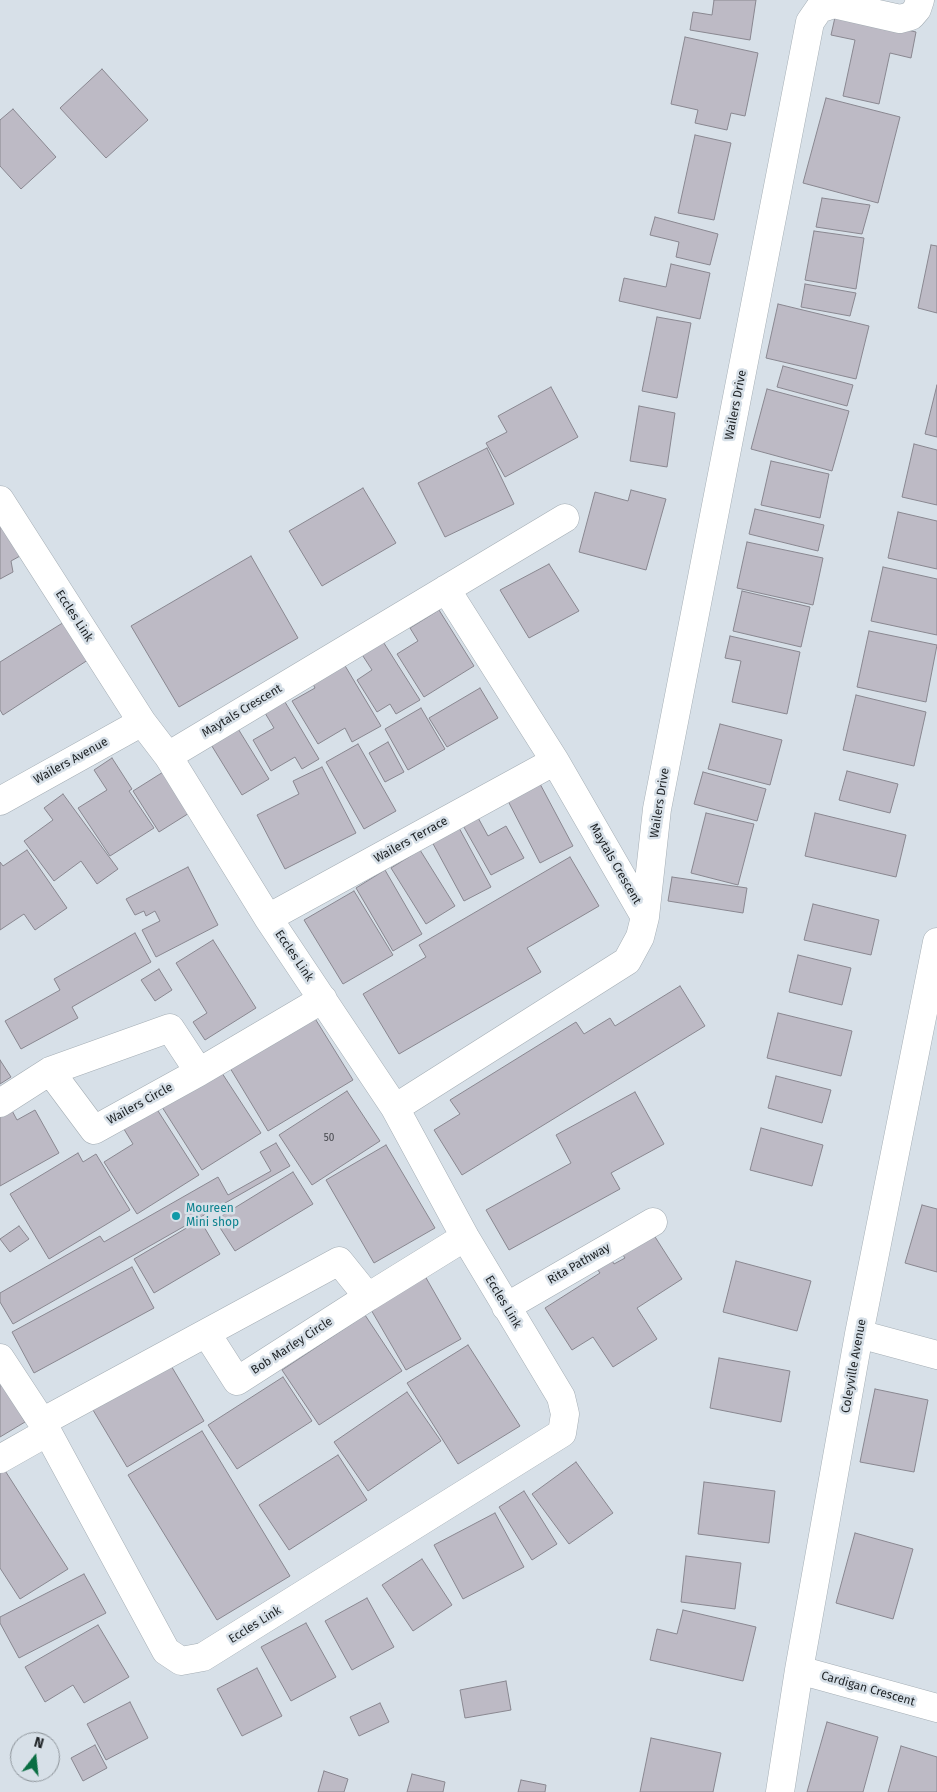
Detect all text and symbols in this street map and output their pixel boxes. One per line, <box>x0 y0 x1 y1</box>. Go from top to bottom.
street label: Wailers Drive <box>722 369 750 441</box>
street label: Eccles Link <box>52 587 96 645</box>
street label: Maytals Crescent <box>199 681 285 741</box>
street label: Wailers Avenue <box>31 735 111 787</box>
street label: Wailers Drive <box>647 767 673 839</box>
street label: Wailers Terrace <box>372 814 450 866</box>
street label: Maytals Crescent <box>586 821 644 907</box>
street label: Eccles Link <box>272 928 316 984</box>
street label: Wailers Circle <box>105 1080 175 1128</box>
house number: 50 <box>324 1132 334 1144</box>
place label: Moureen Mini shop <box>186 1202 239 1230</box>
marker: Moureen Mini shop <box>170 1210 182 1222</box>
street label: Rita Pathway <box>545 1240 613 1288</box>
street label: Eccles Link <box>482 1273 524 1331</box>
street label: Bob Marley Circle <box>249 1314 335 1378</box>
street label: Coleyville Avenue <box>839 1318 869 1414</box>
street label: Eccles Link <box>226 1603 284 1647</box>
street label: Cardigan Crescent <box>819 1669 917 1709</box>
north arrow <box>10 1732 60 1782</box>
text: N <box>32 1734 46 1753</box>

